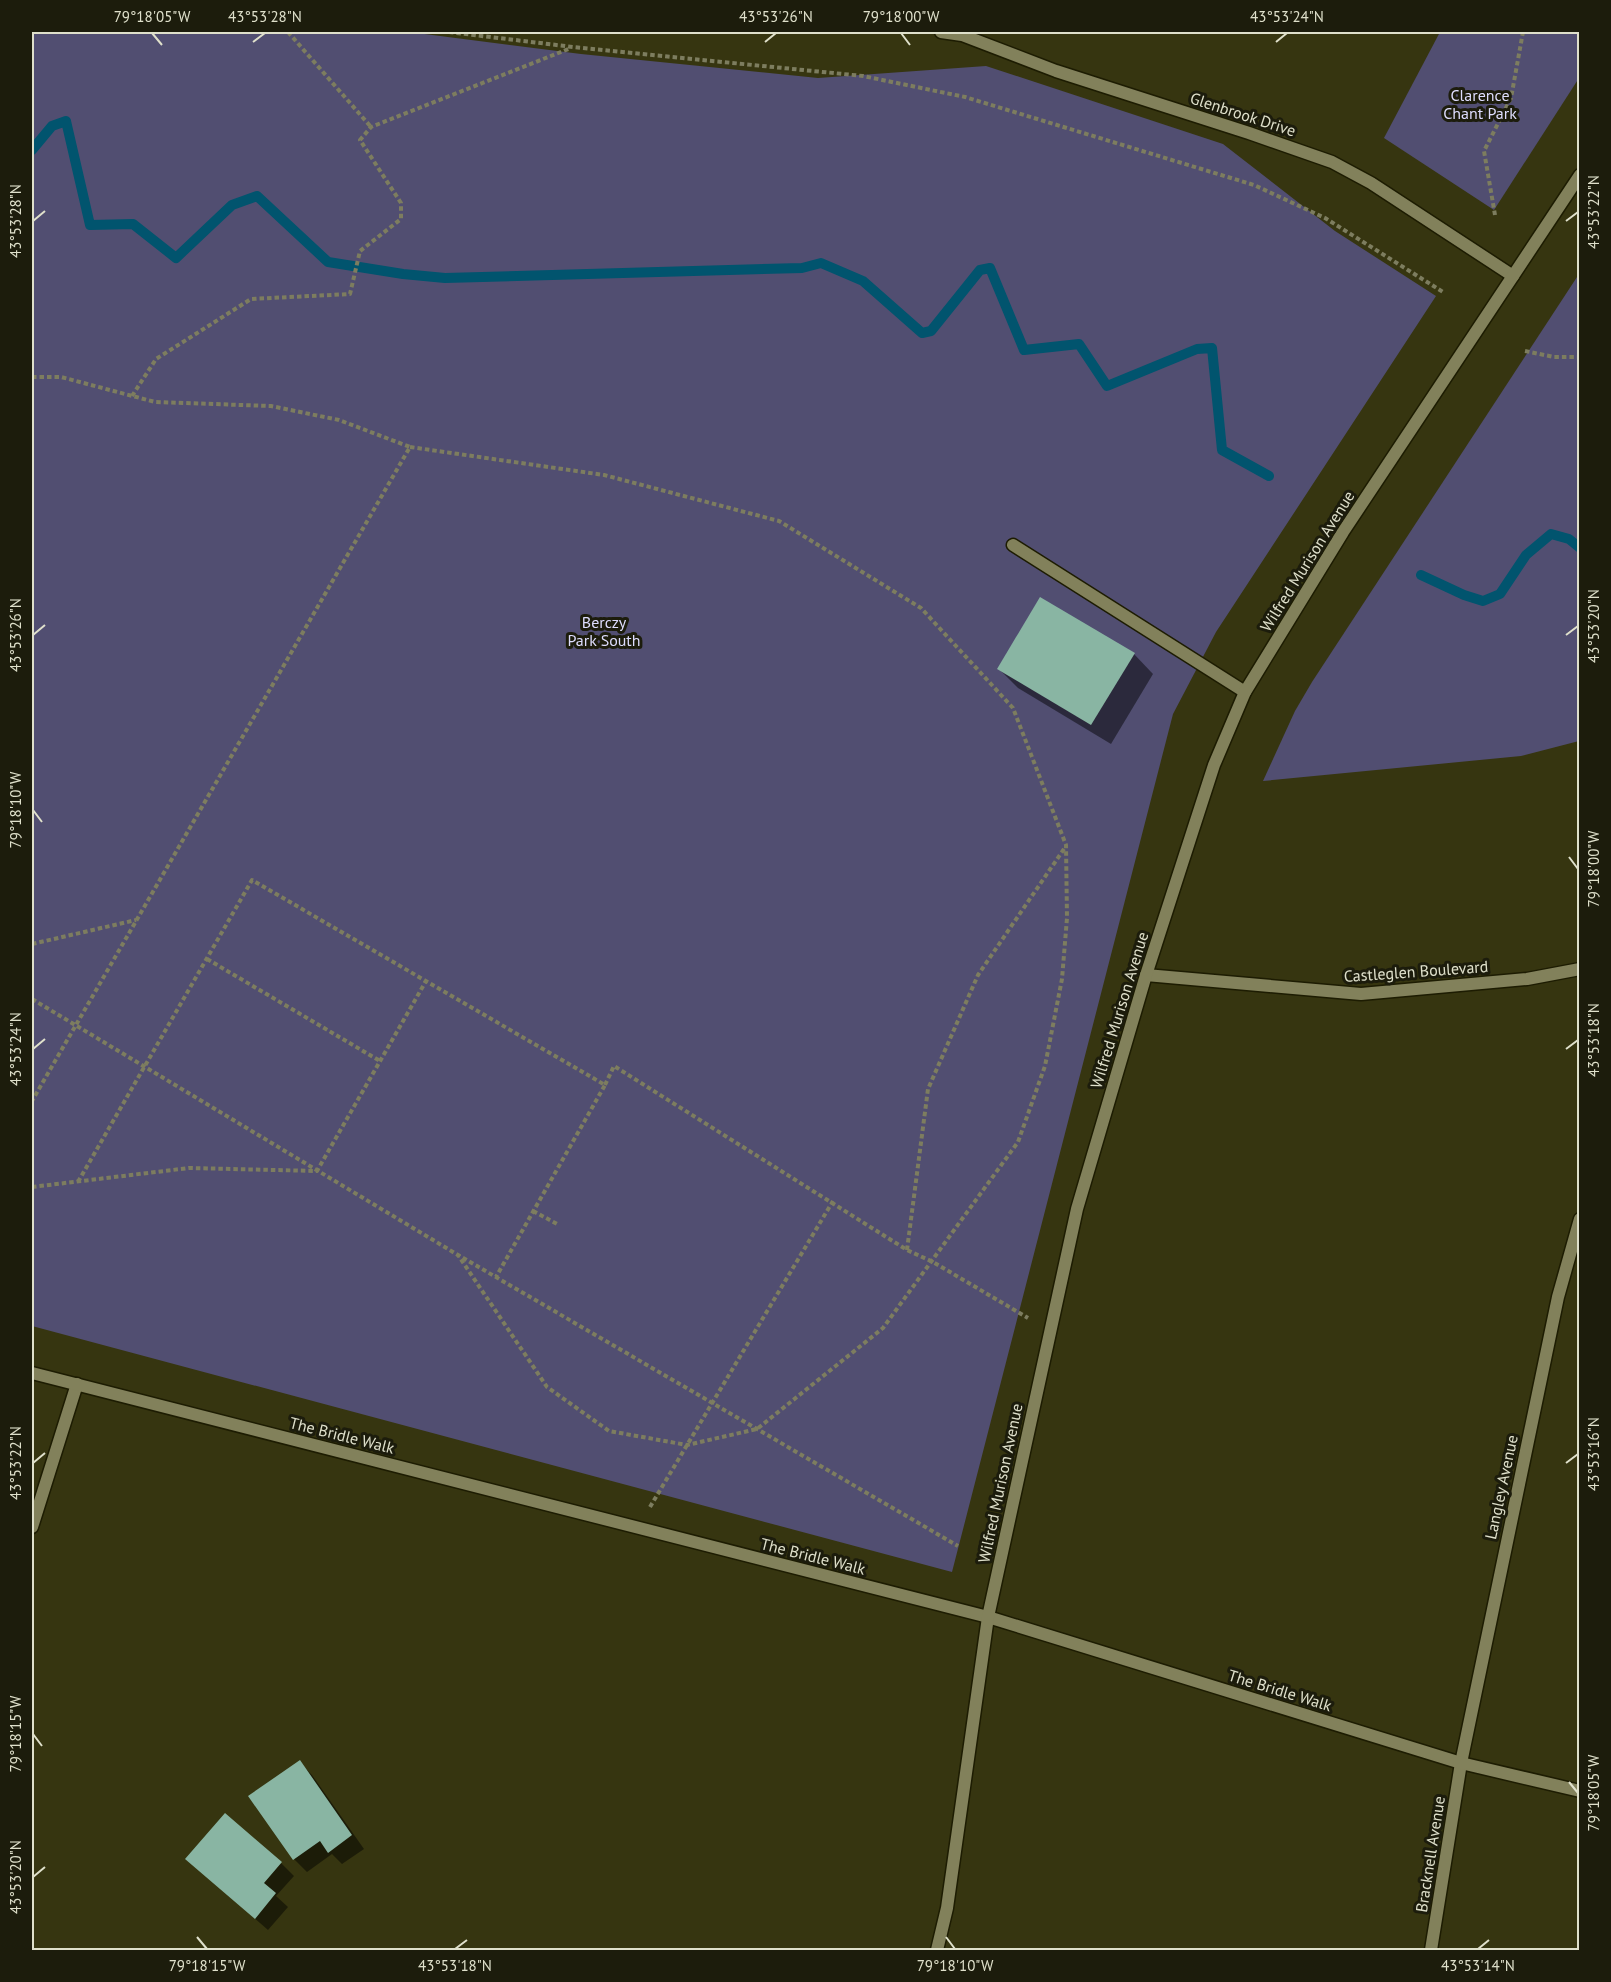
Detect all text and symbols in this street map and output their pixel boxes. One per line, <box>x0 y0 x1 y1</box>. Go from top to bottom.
text: 79°18'05"W <box>114 7 191 26</box>
text: 43°53'28"N <box>228 7 302 26</box>
text: 43°53'26"N <box>739 7 813 26</box>
text: 79°18'00"W <box>863 7 940 26</box>
text: 43°53'24"N <box>1250 7 1324 26</box>
park label: Clarence Chant Park <box>1443 85 1517 123</box>
street label: Glenbrook Drive <box>1188 88 1298 140</box>
text: 43°53'22"N <box>1584 175 1603 249</box>
text: 43°53'28"N <box>6 184 25 258</box>
street label: Wilfred Murison Avenue <box>1255 487 1359 635</box>
text: 43°53'20"N <box>1584 589 1603 663</box>
text: 43°53'26"N <box>6 598 25 672</box>
park label: Berczy Park South <box>567 612 641 650</box>
text: 79°18'10"W <box>6 771 25 848</box>
text: 79°18'00"W <box>1584 830 1603 907</box>
street label: Wilfred Murison Avenue <box>1086 929 1152 1091</box>
street label: Castleglen Boulevard <box>1343 956 1489 986</box>
text: 43°53'18"N <box>1584 1003 1603 1077</box>
text: 43°53'24"N <box>6 1012 25 1086</box>
street label: Wilfred Murison Avenue <box>973 1401 1027 1565</box>
street label: The Bridle Walk <box>287 1412 397 1458</box>
text: 43°53'16"N <box>1584 1417 1603 1491</box>
text: 43°53'22"N <box>6 1426 25 1500</box>
street label: Langley Avenue <box>1480 1433 1522 1541</box>
street label: The Bridle Walk <box>758 1533 868 1579</box>
street label: The Bridle Walk <box>1226 1665 1335 1715</box>
text: 79°18'15"W <box>6 1695 25 1772</box>
text: 79°18'05"W <box>1584 1754 1603 1831</box>
street label: Bracknell Avenue <box>1411 1794 1449 1914</box>
text: 43°53'20"N <box>6 1840 25 1914</box>
text: 79°18'15"W <box>169 1956 246 1975</box>
text: 43°53'18"N <box>418 1956 492 1975</box>
text: 79°18'10"W <box>917 1956 994 1975</box>
text: 43°53'14"N <box>1441 1956 1515 1975</box>

